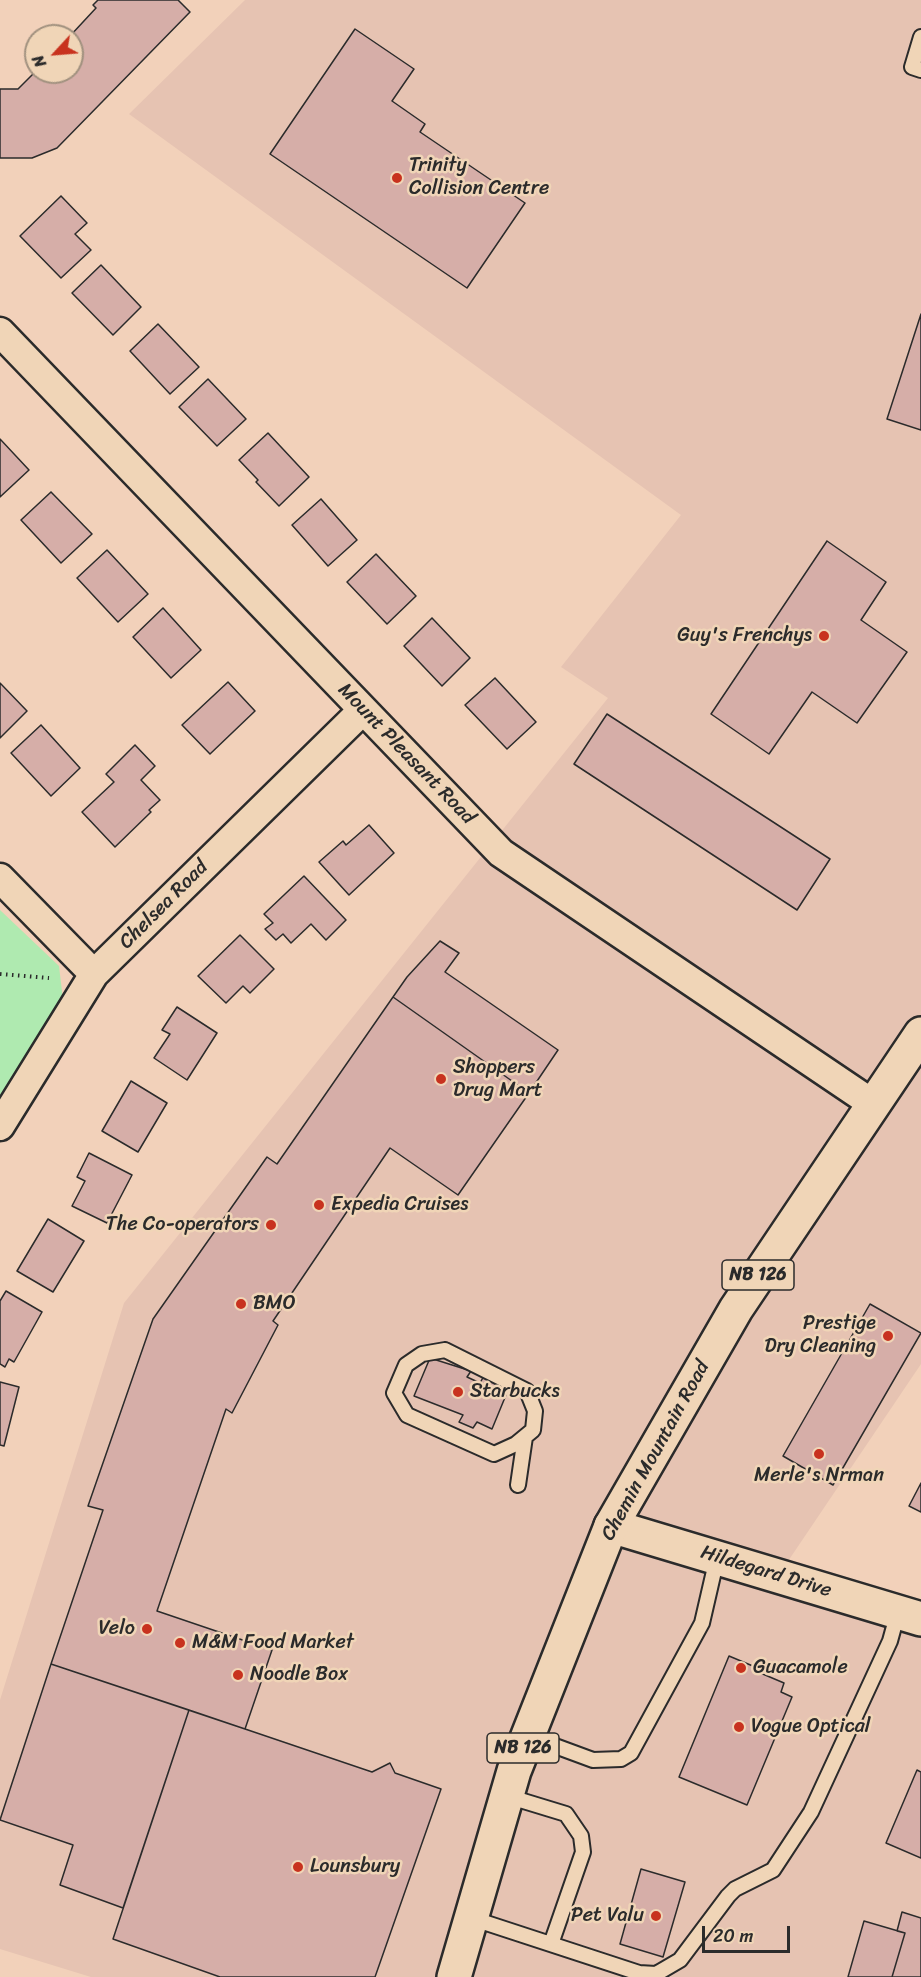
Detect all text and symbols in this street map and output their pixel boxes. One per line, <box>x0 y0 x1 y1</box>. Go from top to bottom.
north arrow <box>24 24 84 84</box>
text: N <box>24 50 55 73</box>
place label: Trinity Collision Centre <box>409 154 549 201</box>
marker: Trinity Collision Centre <box>390 171 404 185</box>
place label: Guy's Frenchys <box>677 624 812 648</box>
marker: Guy's Frenchys <box>817 629 831 643</box>
street label: Mount Pleasant Road <box>332 678 480 830</box>
street label: Chelsea Road <box>115 856 213 954</box>
place label: Shoppers Drug Mart <box>453 1056 542 1103</box>
marker: Shoppers Drug Mart <box>434 1072 448 1086</box>
place label: Expedia Cruises <box>331 1193 468 1217</box>
marker: Expedia Cruises <box>312 1198 326 1212</box>
place label: The Co-operators <box>106 1213 259 1237</box>
marker: The Co-operators <box>264 1218 278 1232</box>
road number: NB 126 <box>722 1260 794 1290</box>
place label: BMO <box>253 1292 296 1316</box>
marker: BMO <box>234 1297 248 1311</box>
place label: Prestige Dry Cleaning <box>765 1312 876 1359</box>
marker: Prestige Dry Cleaning <box>881 1329 895 1343</box>
street label: Chemin Mountain Road <box>597 1357 715 1545</box>
place label: Starbucks <box>470 1380 560 1404</box>
marker: Starbucks <box>451 1385 465 1399</box>
marker: Merle's Nrman <box>812 1447 826 1461</box>
place label: Merle's Nrman <box>754 1464 884 1488</box>
street label: Hildegard Drive <box>698 1541 834 1603</box>
place label: Velo <box>99 1617 135 1641</box>
marker: Velo <box>140 1622 154 1636</box>
place label: M&M Food Market <box>192 1631 354 1655</box>
marker: M&M Food Market <box>173 1636 187 1650</box>
place label: Guacamole <box>753 1656 848 1680</box>
marker: Guacamole <box>734 1661 748 1675</box>
place label: Noodle Box <box>250 1663 348 1687</box>
marker: Noodle Box <box>231 1668 245 1682</box>
place label: Vogue Optical <box>751 1715 870 1739</box>
marker: Vogue Optical <box>732 1720 746 1734</box>
road number: NB 126 <box>487 1733 559 1763</box>
place label: Lounsbury <box>310 1855 400 1879</box>
marker: Lounsbury <box>291 1860 305 1874</box>
place label: Pet Valu <box>571 1904 644 1928</box>
marker: Pet Valu <box>649 1909 663 1923</box>
scale bar <box>705 1914 794 1952</box>
text: 20 m <box>713 1920 753 1952</box>

